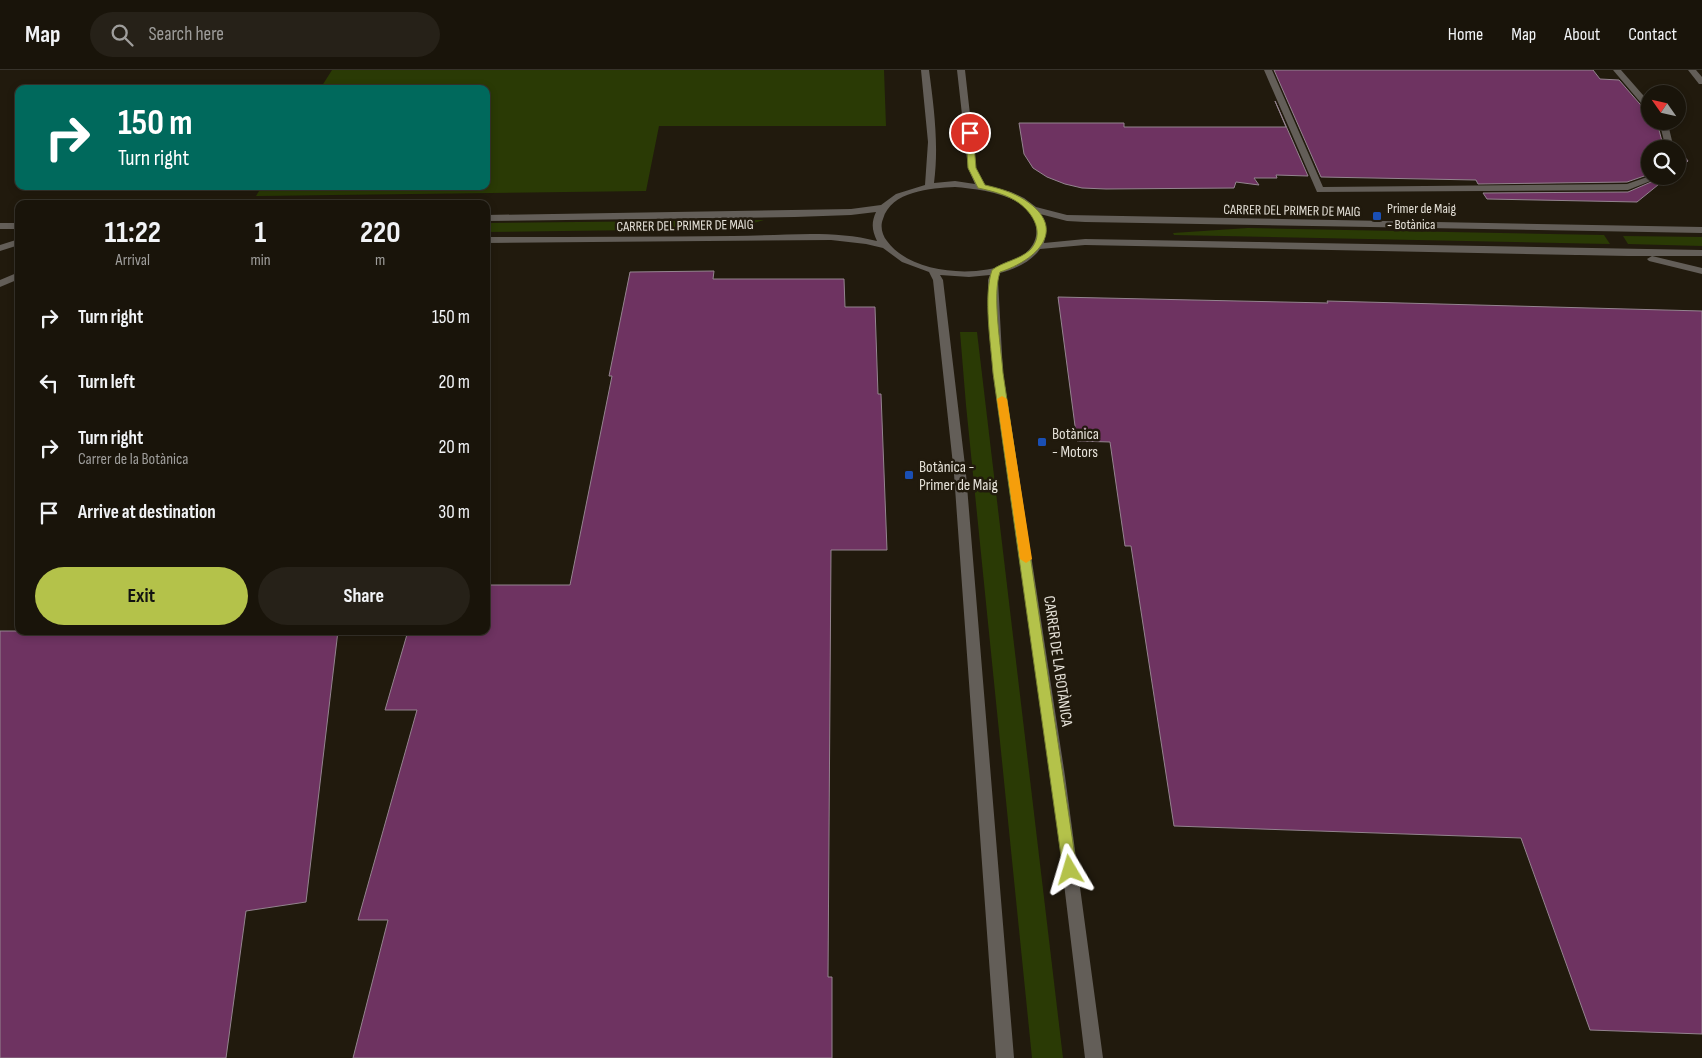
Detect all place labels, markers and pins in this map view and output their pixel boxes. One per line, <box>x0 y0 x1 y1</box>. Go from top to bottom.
pin <box>949 112 991 154</box>
place label: Primer de Maig - Botànica <box>1387 200 1456 233</box>
marker: Primer de Maig - Botànica <box>1371 210 1383 222</box>
place label: Botànica - Motors <box>1052 425 1099 462</box>
marker: Botànica - Motors <box>1036 436 1048 448</box>
place label: Botànica - Primer de Maig <box>919 458 998 495</box>
marker: Botànica - Primer de Maig <box>903 469 915 481</box>

